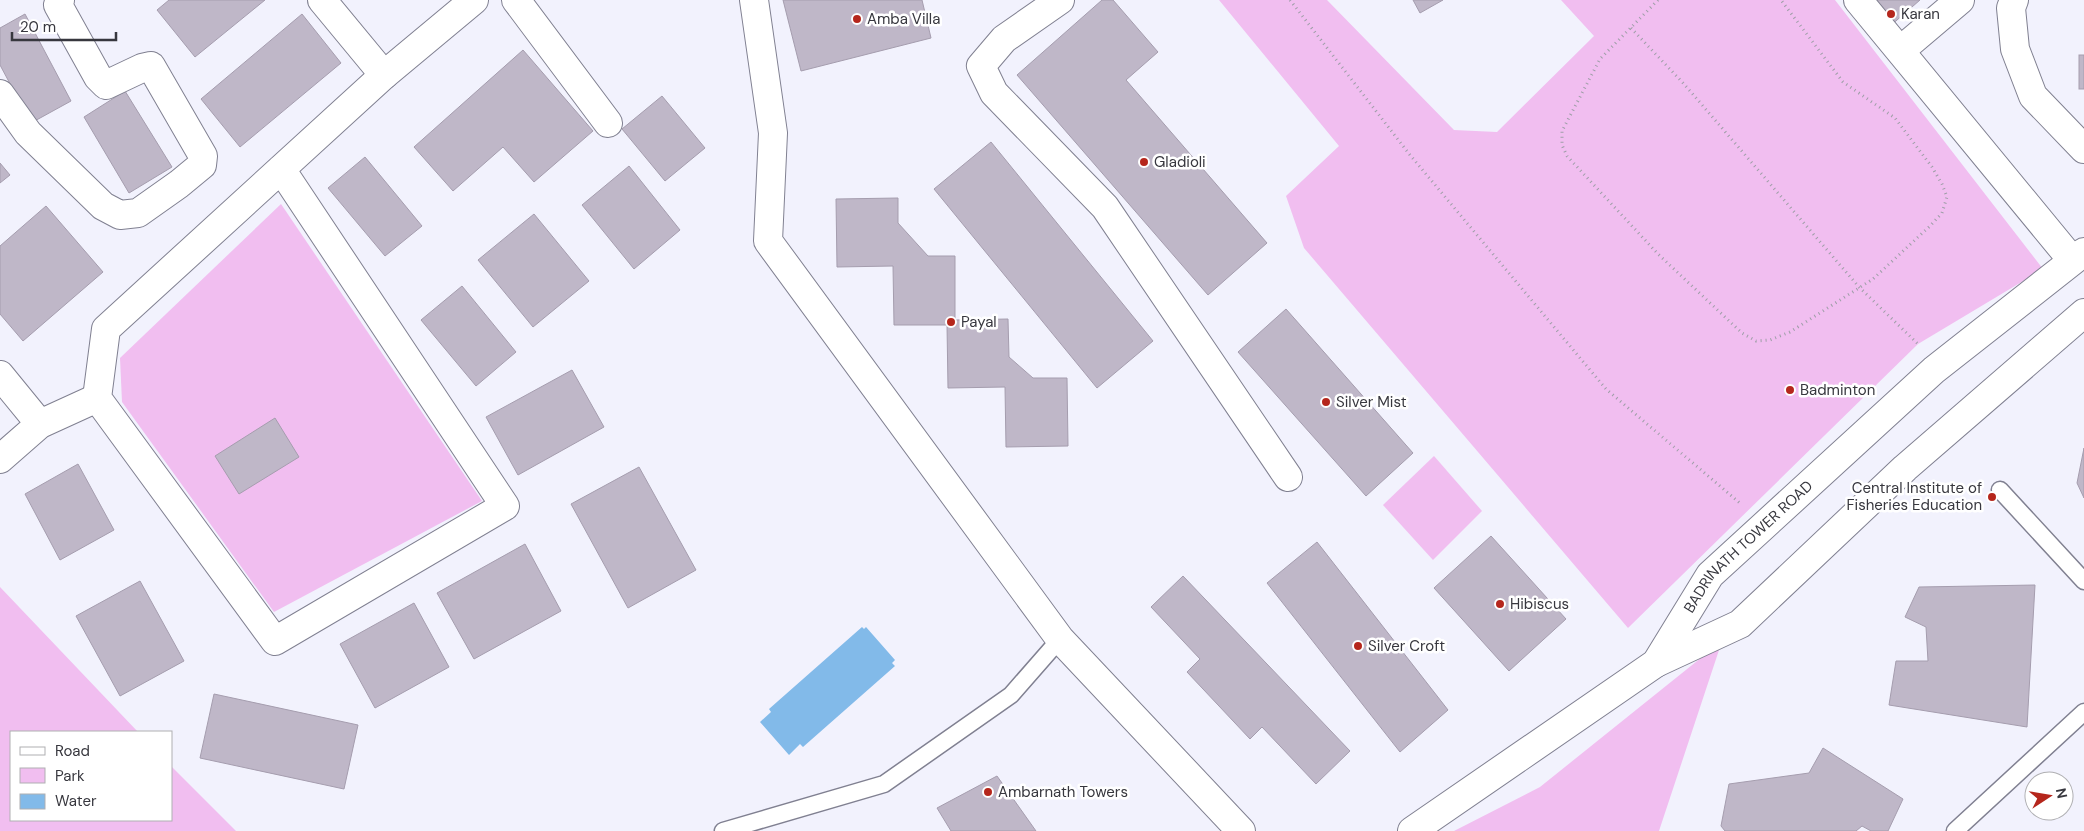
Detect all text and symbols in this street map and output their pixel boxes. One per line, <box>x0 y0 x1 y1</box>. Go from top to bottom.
place label: Karan <box>1901 4 1940 24</box>
marker: Karan <box>1885 8 1897 20</box>
place label: Amba Villa <box>867 9 940 29</box>
scale bar <box>12 10 116 42</box>
marker: Amba Villa <box>851 13 863 25</box>
text: 20 m <box>20 17 56 37</box>
place label: Gladioli <box>1154 152 1206 172</box>
marker: Gladioli <box>1138 156 1150 168</box>
place label: Payal <box>961 312 997 332</box>
marker: Payal <box>945 316 957 328</box>
place label: Badminton <box>1800 380 1875 400</box>
marker: Badminton <box>1784 384 1796 396</box>
place label: Silver Mist <box>1336 392 1407 412</box>
marker: Silver Mist <box>1320 396 1332 408</box>
street label: BADRINATH TOWER ROAD <box>1679 476 1817 617</box>
place label: Central Institute of Fisheries Education <box>1847 478 1982 515</box>
marker: Central Institute of Fisheries Education <box>1986 491 1998 503</box>
place label: Hibiscus <box>1510 594 1569 614</box>
marker: Hibiscus <box>1494 598 1506 610</box>
place label: Silver Croft <box>1368 636 1445 656</box>
marker: Silver Croft <box>1352 640 1364 652</box>
legend <box>10 731 172 821</box>
text: Road <box>55 741 90 761</box>
text: Park <box>55 766 85 786</box>
north arrow <box>2024 771 2074 821</box>
place label: Ambarnath Towers <box>998 782 1128 802</box>
marker: Ambarnath Towers <box>982 786 994 798</box>
text: N <box>2052 786 2072 800</box>
text: Water <box>55 791 97 811</box>

